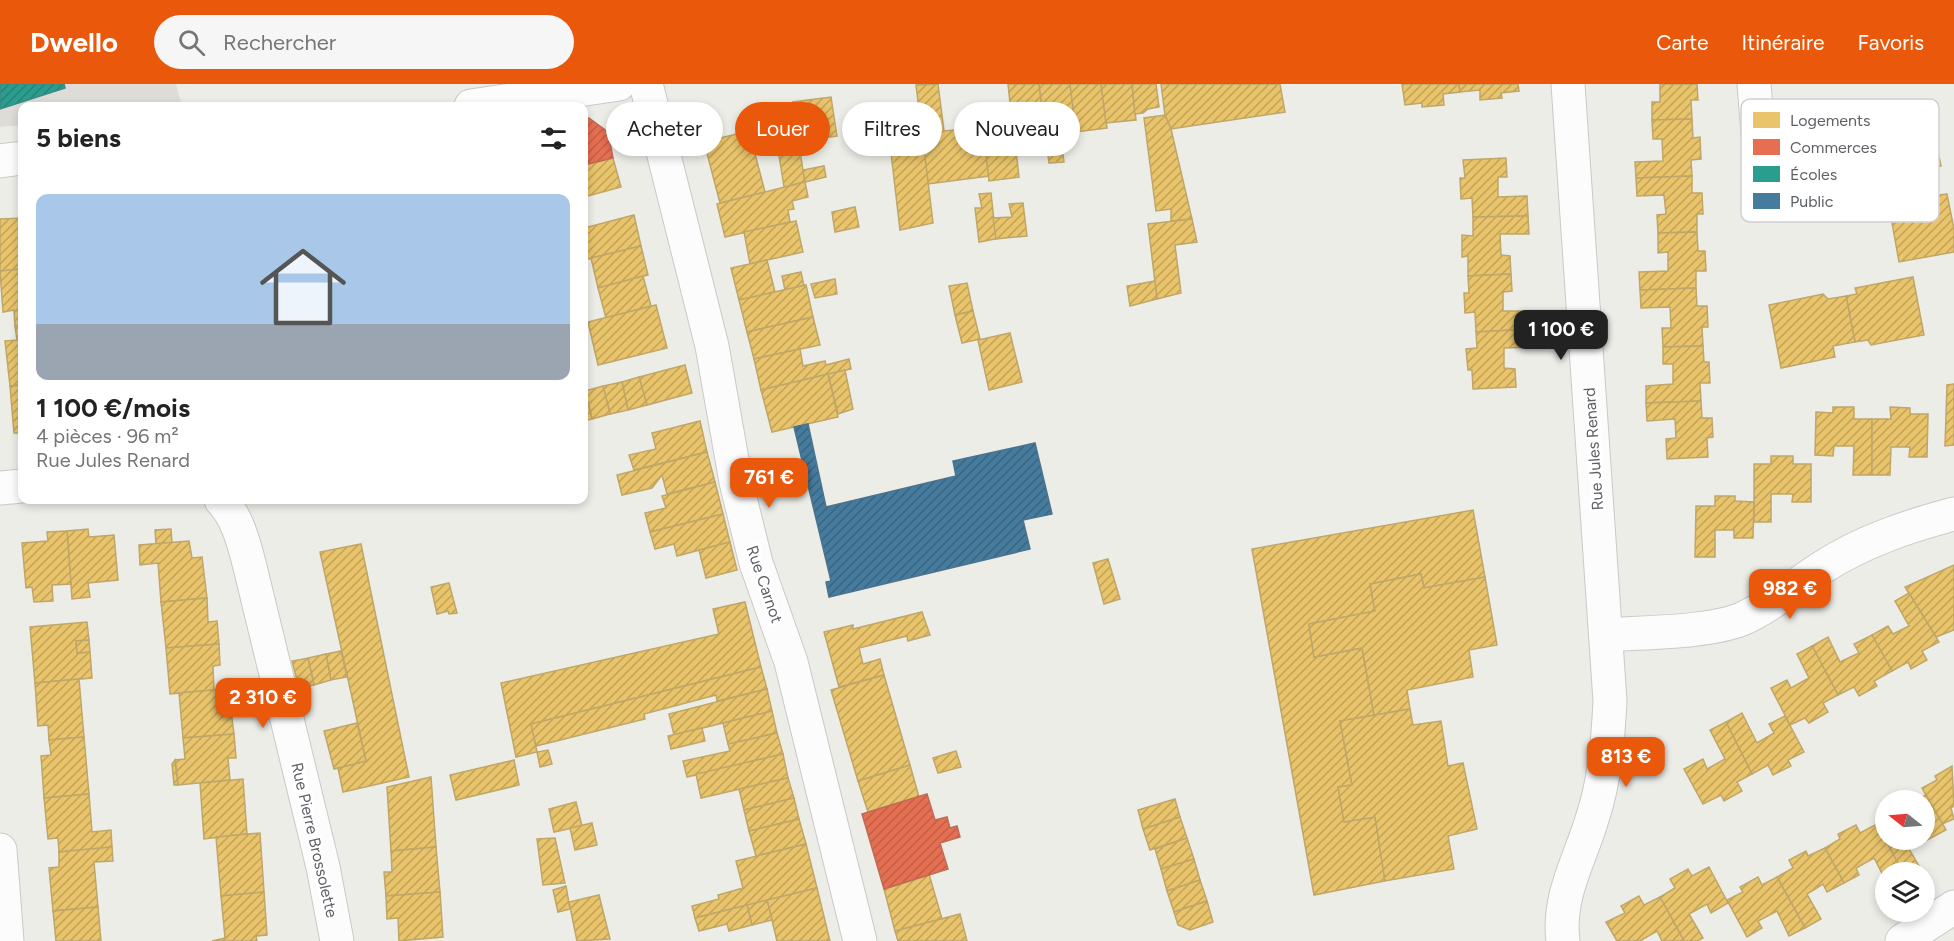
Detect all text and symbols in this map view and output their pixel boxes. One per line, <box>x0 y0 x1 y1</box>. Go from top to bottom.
search box <box>154 15 574 69</box>
text: Dwello <box>30 25 118 59</box>
icon: search <box>175 26 208 59</box>
text: Rechercher <box>223 29 336 56</box>
text: Carte <box>1656 30 1709 55</box>
text: Itinéraire <box>1742 30 1825 55</box>
text: Favoris <box>1858 30 1924 55</box>
legend <box>1741 99 1939 222</box>
chip: Acheter <box>606 102 723 156</box>
chip: Louer <box>735 102 830 156</box>
chip: Filtres <box>842 102 942 156</box>
chip: Nouveau <box>954 102 1080 156</box>
text: Logements <box>1790 111 1871 130</box>
text: 5 biens <box>36 122 121 154</box>
icon: filters <box>537 122 570 155</box>
text: Commerces <box>1790 138 1877 157</box>
text: Écoles <box>1790 165 1837 184</box>
text: Public <box>1790 192 1834 211</box>
icon: home <box>249 233 357 341</box>
pin: 1 100 € <box>1506 310 1616 361</box>
text: 1 100 € <box>1528 317 1594 341</box>
street label: Rue Jules Renard <box>1580 387 1607 511</box>
text: 1 100 €/mois <box>36 392 190 424</box>
text: 4 pièces · 96 m² <box>36 424 179 448</box>
text: Rue Jules Renard <box>36 448 190 472</box>
pin: 761 € <box>727 458 811 509</box>
text: 761 € <box>744 465 794 489</box>
street label: Rue Carnot <box>742 543 787 626</box>
pin: 982 € <box>1748 569 1832 620</box>
text: 982 € <box>1763 576 1817 600</box>
pin: 2 310 € <box>208 678 318 729</box>
text: 2 310 € <box>229 685 297 709</box>
pin: 813 € <box>1584 737 1668 788</box>
text: 813 € <box>1601 744 1651 768</box>
street label: Rue Pierre Brossolette <box>287 761 342 920</box>
north arrow <box>1875 790 1935 850</box>
map controls <box>1875 790 1935 922</box>
button: layers <box>1875 862 1935 922</box>

